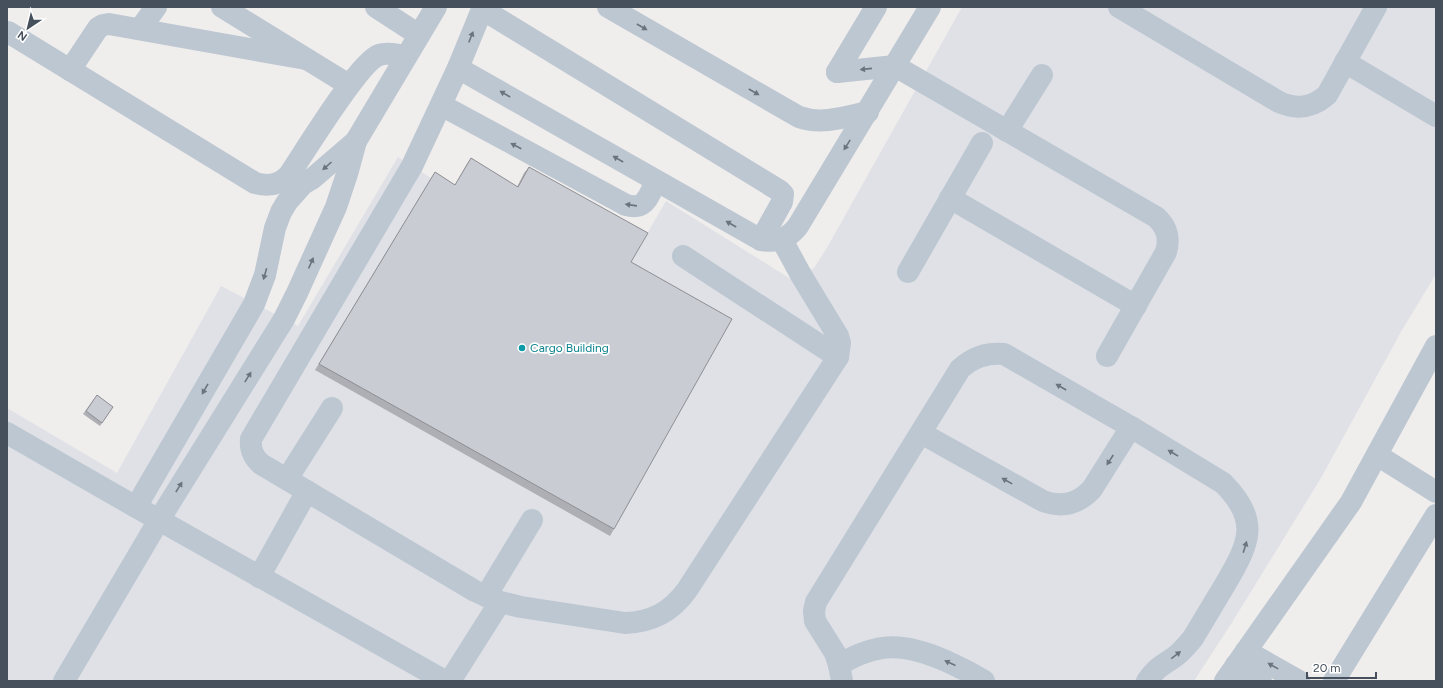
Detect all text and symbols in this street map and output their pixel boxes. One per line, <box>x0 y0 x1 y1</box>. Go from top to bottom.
north arrow <box>8 8 48 48</box>
one-way arrow <box>636 23 648 30</box>
text: N <box>15 28 30 44</box>
one-way arrow <box>468 31 474 43</box>
one-way arrow <box>860 66 872 72</box>
one-way arrow <box>748 88 760 95</box>
one-way arrow <box>499 91 511 98</box>
one-way arrow <box>844 139 851 151</box>
one-way arrow <box>511 142 522 149</box>
one-way arrow <box>612 156 624 163</box>
one-way arrow <box>321 162 332 171</box>
one-way arrow <box>625 202 638 208</box>
one-way arrow <box>725 220 737 227</box>
one-way arrow <box>308 258 314 269</box>
one-way arrow <box>262 269 268 281</box>
place label: Cargo Building <box>530 341 609 355</box>
marker: Cargo Building <box>517 343 527 353</box>
one-way arrow <box>245 371 252 383</box>
one-way arrow <box>201 383 208 395</box>
one-way arrow <box>1055 384 1067 391</box>
one-way arrow <box>1167 449 1179 456</box>
one-way arrow <box>1107 454 1114 466</box>
one-way arrow <box>1001 478 1013 485</box>
one-way arrow <box>176 481 183 493</box>
one-way arrow <box>1242 540 1248 552</box>
one-way arrow <box>1170 651 1181 660</box>
scale bar <box>1307 654 1376 680</box>
one-way arrow <box>944 660 955 666</box>
text: 20 m <box>1313 661 1341 675</box>
one-way arrow <box>1267 663 1279 670</box>

